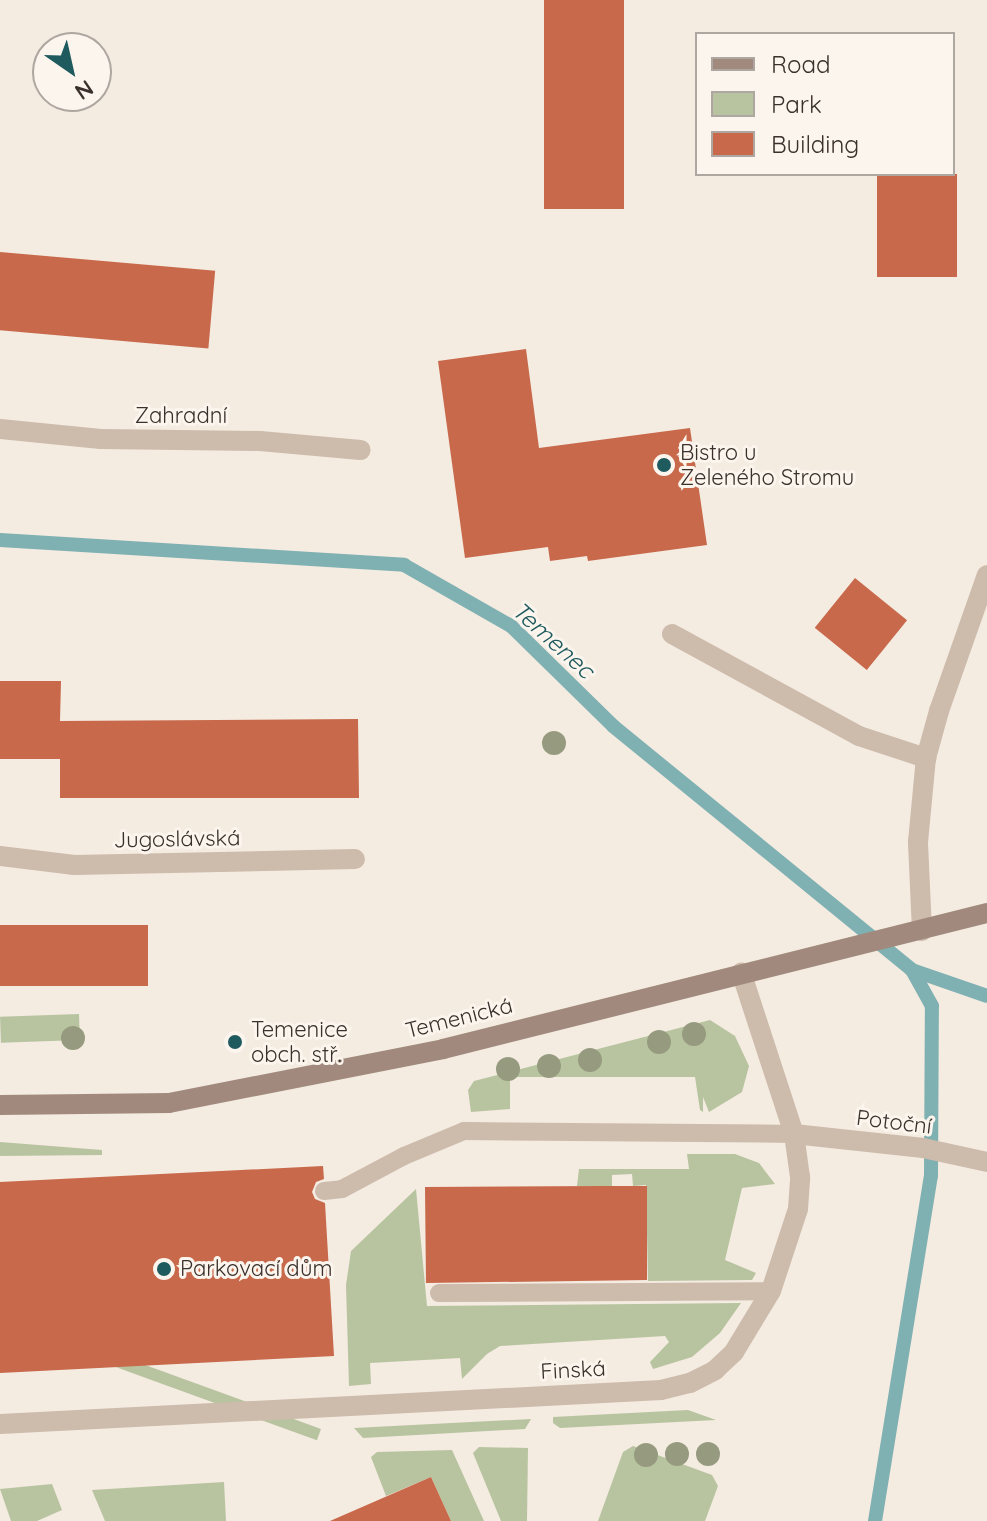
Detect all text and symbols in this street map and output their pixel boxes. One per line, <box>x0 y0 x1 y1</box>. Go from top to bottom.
north arrow <box>32 32 112 112</box>
legend <box>695 32 955 176</box>
text: Road <box>771 49 831 79</box>
text: N <box>70 74 99 106</box>
text: Park <box>771 89 822 119</box>
text: Building <box>771 129 859 159</box>
street label: Zahradní <box>135 403 227 429</box>
place label: Bistro u Zeleného Stromu <box>680 439 854 490</box>
marker: Bistro u Zeleného Stromu <box>655 456 673 474</box>
water label: Temenec <box>506 596 600 684</box>
street label: Jugoslávská <box>113 825 241 853</box>
street label: Temenická <box>403 992 515 1044</box>
place label: Temenice obch. stř. <box>251 1016 348 1068</box>
marker: Temenice obch. stř. <box>226 1033 244 1051</box>
street label: Potoční <box>855 1104 933 1140</box>
place label: Parkovací dům <box>180 1256 333 1282</box>
marker: Parkovací dům <box>155 1260 173 1278</box>
street label: Finská <box>540 1355 606 1385</box>

